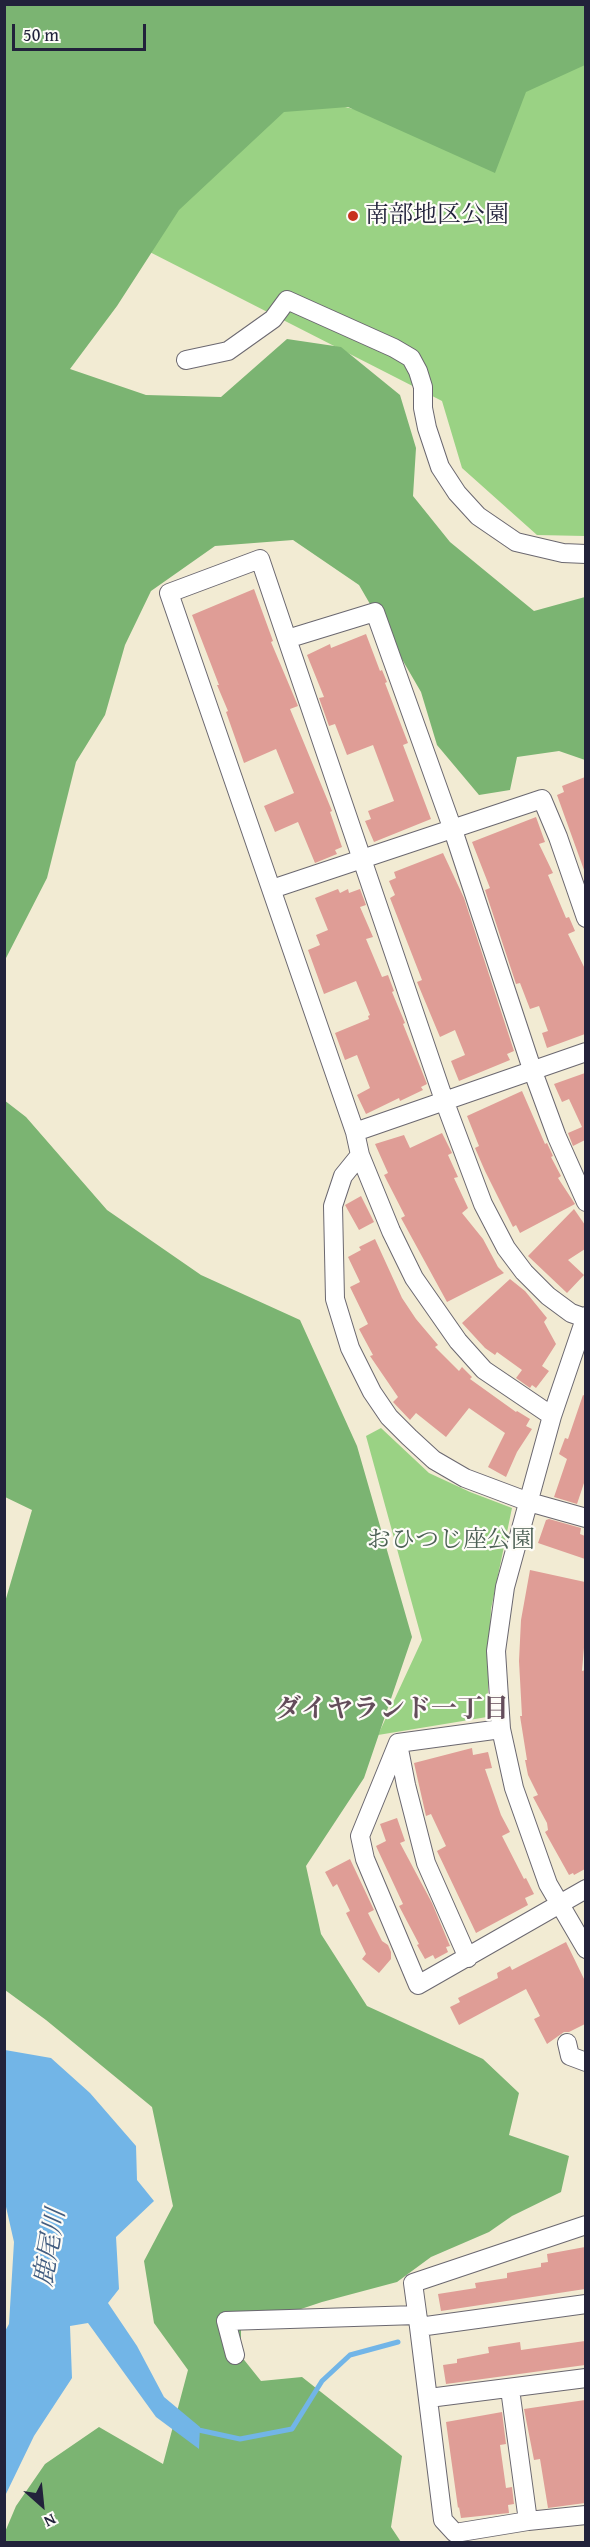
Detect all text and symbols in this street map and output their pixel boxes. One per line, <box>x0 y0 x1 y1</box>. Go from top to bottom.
scale bar <box>15 12 148 50</box>
text: 50 m <box>23 21 59 48</box>
place label: 南部地区公園 <box>365 202 509 230</box>
marker: 南部地区公園 <box>346 209 360 223</box>
park label: おひつじ座公園 <box>367 1527 535 1555</box>
district label: ダイヤランド一丁目 <box>275 1694 509 1726</box>
water label: 鹿尾川 <box>29 2207 73 2289</box>
north arrow <box>12 2475 72 2535</box>
text: N <box>40 2508 60 2534</box>

